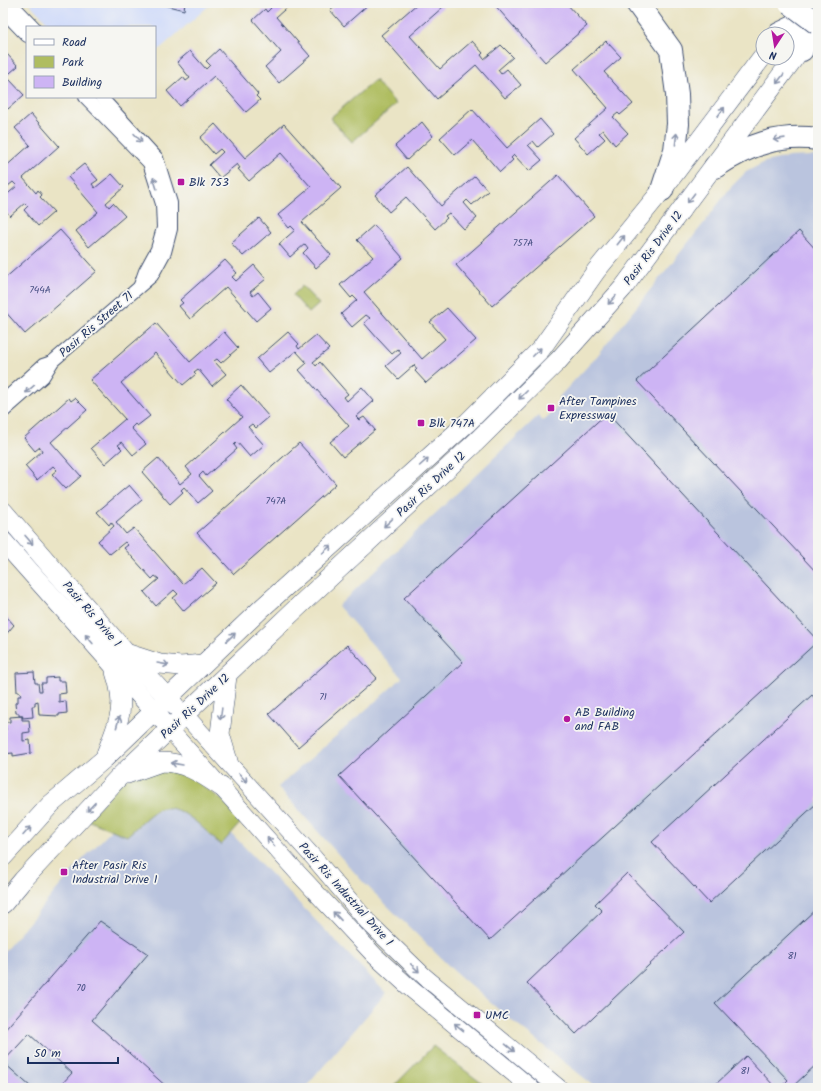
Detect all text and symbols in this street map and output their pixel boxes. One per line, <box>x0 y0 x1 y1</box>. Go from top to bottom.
legend <box>26 26 156 98</box>
north arrow <box>755 26 795 66</box>
text: Road <box>62 33 87 52</box>
text: N <box>768 45 778 64</box>
text: Park <box>62 53 84 72</box>
text: Building <box>62 73 102 92</box>
one-way arrow <box>775 73 784 84</box>
one-way arrow <box>717 106 725 117</box>
one-way arrow <box>133 132 142 142</box>
one-way arrow <box>672 133 680 146</box>
one-way arrow <box>773 135 786 143</box>
place label: Blk 753 <box>189 173 229 192</box>
one-way arrow <box>151 177 158 190</box>
marker: Blk 753 <box>176 177 186 187</box>
one-way arrow <box>687 192 696 203</box>
street label: Pasir Ris Drive 12 <box>619 207 688 290</box>
house number: 757A <box>513 235 533 251</box>
one-way arrow <box>616 235 625 246</box>
house number: 744A <box>29 282 51 298</box>
street label: Pasir Ris Street 71 <box>55 286 138 362</box>
one-way arrow <box>608 295 617 305</box>
one-way arrow <box>533 347 542 357</box>
one-way arrow <box>25 384 35 393</box>
one-way arrow <box>518 390 528 400</box>
place label: After Tampines Expressway <box>559 392 637 425</box>
marker: After Tampines Expressway <box>546 403 556 413</box>
place label: Blk 747A <box>429 414 475 433</box>
marker: Blk 747A <box>416 418 426 428</box>
street label: Pasir Ris Drive 12 <box>392 447 470 522</box>
one-way arrow <box>419 457 429 467</box>
house number: 747A <box>266 493 286 509</box>
one-way arrow <box>383 519 394 528</box>
one-way arrow <box>24 535 33 546</box>
one-way arrow <box>322 544 332 554</box>
street label: Pasir Ris Drive 1 <box>57 577 126 652</box>
one-way arrow <box>226 632 236 642</box>
one-way arrow <box>84 634 93 644</box>
one-way arrow <box>156 661 169 669</box>
street label: Pasir Ris Drive 12 <box>156 669 234 744</box>
house number: 71 <box>319 689 327 705</box>
place label: AB Building and FAB <box>575 703 635 736</box>
one-way arrow <box>217 708 225 721</box>
marker: AB Building and FAB <box>562 714 572 724</box>
one-way arrow <box>115 716 122 729</box>
one-way arrow <box>171 760 184 768</box>
one-way arrow <box>239 773 248 783</box>
one-way arrow <box>87 801 96 812</box>
one-way arrow <box>22 825 31 836</box>
one-way arrow <box>266 836 275 847</box>
street label: Pasir Ris Industrial Drive 1 <box>294 838 398 951</box>
place label: After Pasir Ris Industrial Drive 1 <box>72 856 158 889</box>
marker: After Pasir Ris Industrial Drive 1 <box>59 867 69 877</box>
one-way arrow <box>333 910 342 921</box>
house number: 81 <box>787 948 797 964</box>
one-way arrow <box>410 963 420 973</box>
house number: 70 <box>76 980 86 996</box>
place label: UMC <box>485 1006 509 1025</box>
marker: UMC <box>472 1010 482 1020</box>
one-way arrow <box>453 1023 464 1032</box>
scale bar <box>28 1039 118 1065</box>
text: 50 m <box>34 1044 61 1063</box>
one-way arrow <box>504 1044 515 1053</box>
house number: 81 <box>740 1063 750 1079</box>

